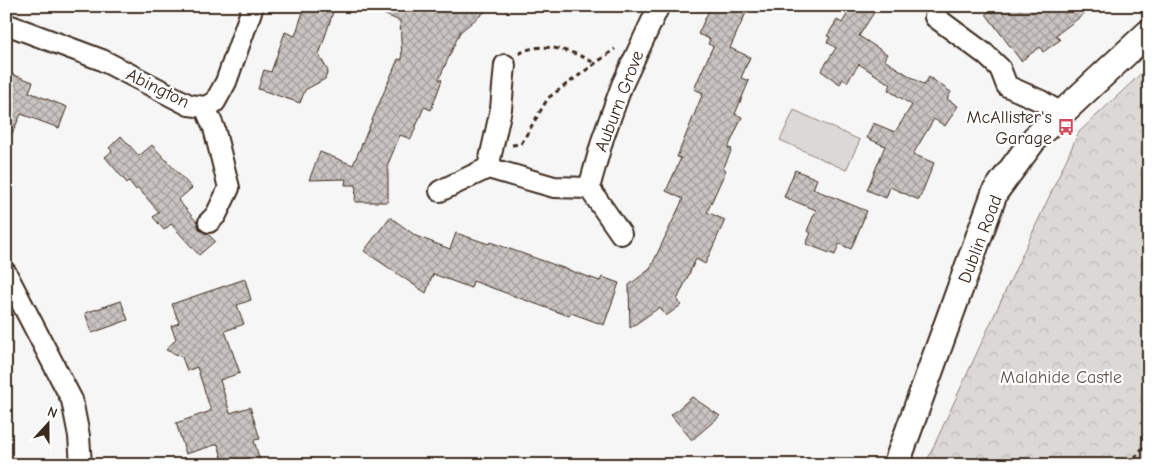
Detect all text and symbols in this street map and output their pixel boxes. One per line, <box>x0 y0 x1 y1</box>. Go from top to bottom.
street label: Auburn Grove <box>591 48 648 155</box>
street label: Abington <box>123 64 193 113</box>
place label: McAllister's Garage <box>967 107 1052 149</box>
bus stop icon: McAllister's Garage <box>1056 117 1076 137</box>
street label: Dublin Road <box>954 192 1007 286</box>
park label: Malahide Castle <box>1000 367 1122 388</box>
north arrow <box>22 398 72 448</box>
text: N <box>45 403 60 422</box>

